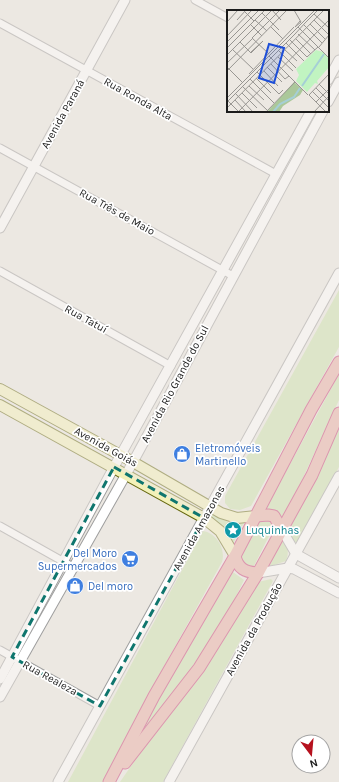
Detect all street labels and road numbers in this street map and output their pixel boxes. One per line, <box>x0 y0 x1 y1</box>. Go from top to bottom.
street label: Rua Ronda Alta <box>102 75 174 123</box>
street label: Avenida Paraná <box>39 77 87 151</box>
street label: Rua Três de Maio <box>77 186 157 238</box>
street label: Rua Tatuí <box>62 302 110 336</box>
street label: Avenida Rio Grande do Sul <box>138 323 212 445</box>
street label: Avenida Goiás <box>72 424 140 470</box>
street label: Avenida Amazonas <box>170 483 228 573</box>
street label: Avenida da Produção <box>223 580 285 678</box>
street label: Rua Realeza <box>20 658 80 698</box>

